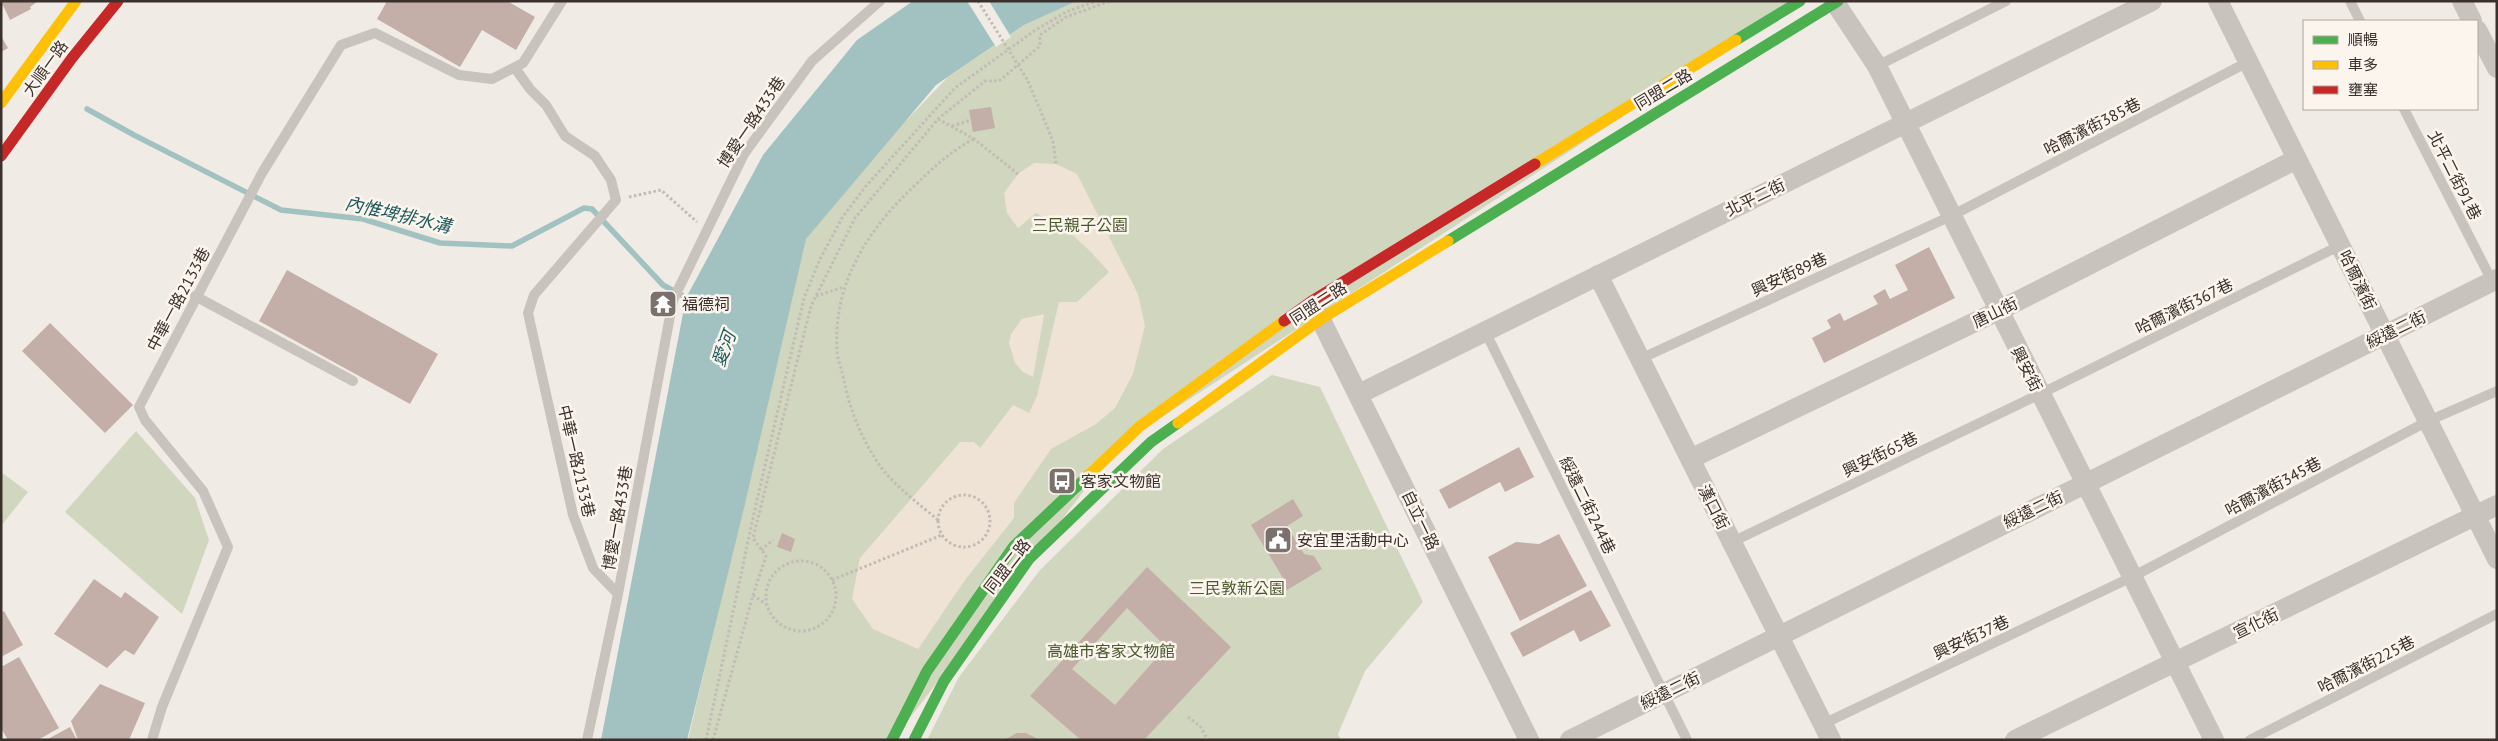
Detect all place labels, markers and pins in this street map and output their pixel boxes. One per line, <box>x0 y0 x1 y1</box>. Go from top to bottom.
temple icon: 福德祠 <box>648 289 678 319</box>
place label: 福德祠 <box>682 294 730 314</box>
bus stop icon: 客家文物館 <box>1047 466 1077 496</box>
place label: 客家文物館 <box>1081 471 1161 491</box>
public building icon: 安宜里活動中心 <box>1263 525 1293 555</box>
place label: 安宜里活動中心 <box>1297 530 1409 550</box>

